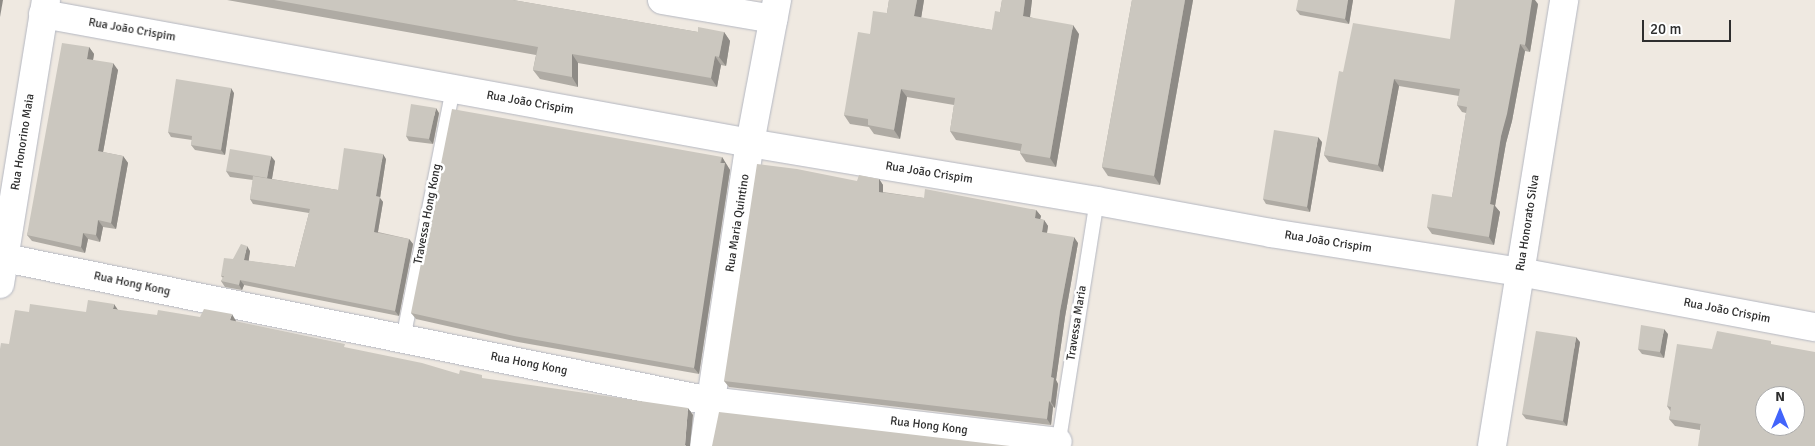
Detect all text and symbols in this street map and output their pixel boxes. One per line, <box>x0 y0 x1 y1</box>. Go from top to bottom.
scale bar <box>1645 10 1734 42</box>
street label: Rua João Crispim <box>87 15 177 45</box>
text: 20 m <box>1650 20 1681 38</box>
street label: Rua João Crispim <box>485 88 575 118</box>
street label: Rua Honorino Maia <box>8 93 38 191</box>
street label: Rua João Crispim <box>884 159 974 187</box>
street label: Travessa Hong Kong <box>411 163 445 265</box>
street label: Rua Maria Quintino <box>723 173 753 273</box>
street label: Rua Honorato Silva <box>1513 174 1543 272</box>
street label: Rua João Crispim <box>1283 228 1373 256</box>
street label: Rua Hong Kong <box>92 269 172 299</box>
street label: Travessa Maria <box>1064 284 1090 362</box>
street label: Rua João Crispim <box>1682 296 1772 326</box>
street label: Rua Hong Kong <box>489 349 569 379</box>
north arrow <box>1755 386 1805 436</box>
text: N <box>1775 388 1785 405</box>
street label: Rua Hong Kong <box>889 414 969 438</box>

